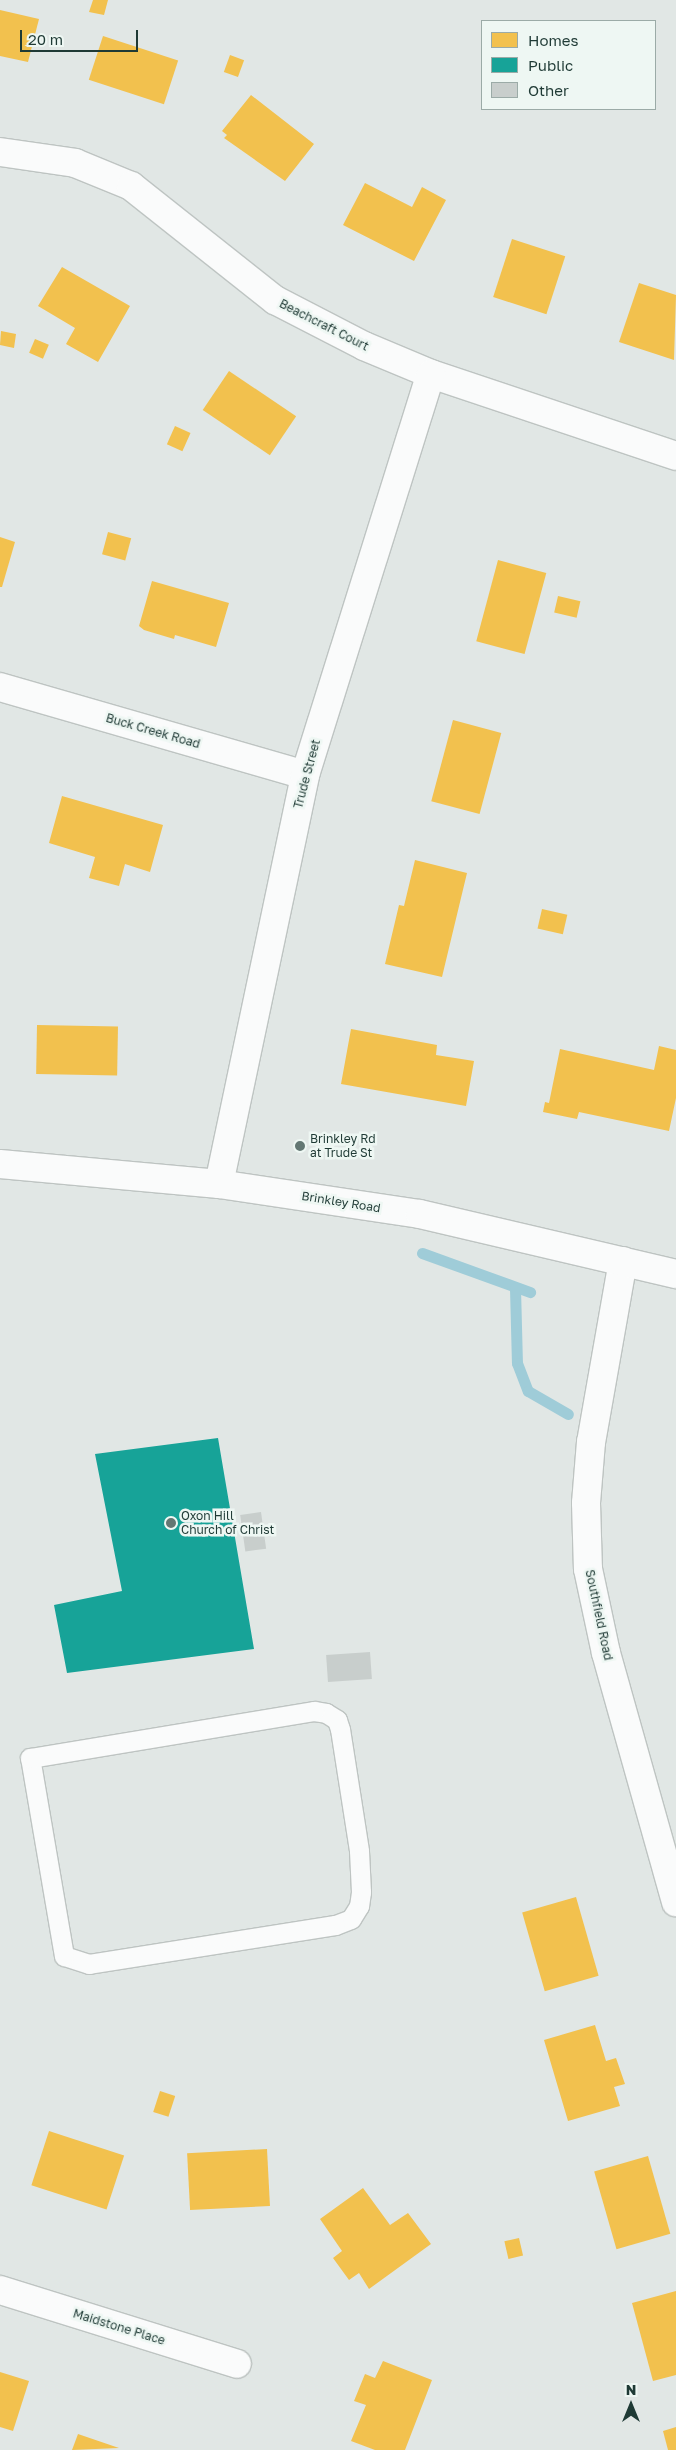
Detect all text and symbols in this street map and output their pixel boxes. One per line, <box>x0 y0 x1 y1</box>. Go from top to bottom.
scale bar <box>22 20 140 52</box>
legend <box>481 20 656 110</box>
text: 20 m <box>28 30 63 48</box>
text: Homes <box>528 31 578 49</box>
text: Public <box>528 56 573 74</box>
text: Other <box>528 81 569 99</box>
street label: Beachcraft Court <box>277 296 371 354</box>
street label: Buck Creek Road <box>104 711 202 751</box>
street label: Trude Street <box>291 738 323 810</box>
place label: Brinkley Rd at Trude St <box>310 1132 376 1160</box>
marker: Brinkley Rd at Trude St <box>294 1140 306 1152</box>
street label: Brinkley Road <box>301 1189 381 1215</box>
place label: Oxon Hill Church of Christ <box>181 1509 274 1537</box>
marker: Oxon Hill Church of Christ <box>165 1517 177 1529</box>
street label: Southfield Road <box>582 1568 616 1662</box>
street label: Maidstone Place <box>71 2306 167 2348</box>
north arrow <box>606 2380 656 2430</box>
text: N <box>626 2381 636 2398</box>

